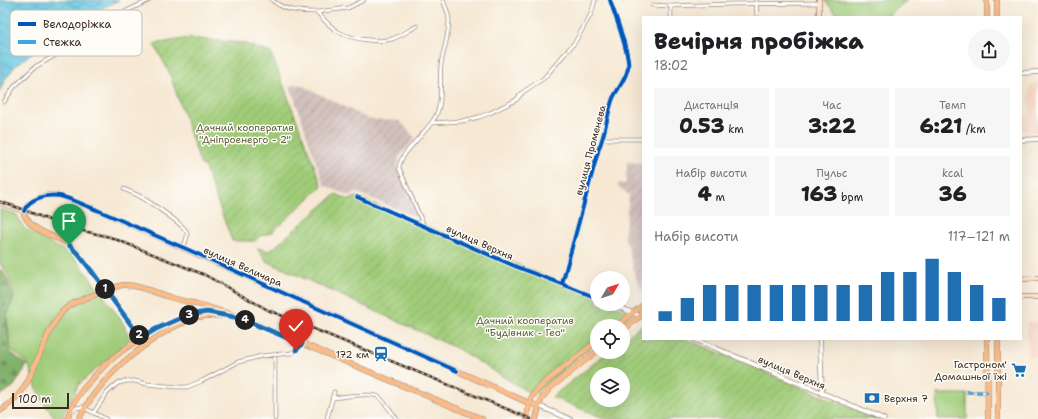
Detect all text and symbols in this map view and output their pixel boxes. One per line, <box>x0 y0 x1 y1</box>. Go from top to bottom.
legend <box>10 10 142 56</box>
text: Велодоріжка <box>43 17 111 32</box>
text: Вечірня пробіжка <box>654 27 864 56</box>
button: share <box>968 29 1010 71</box>
text: Стежка <box>43 35 82 50</box>
text: 18:02 <box>654 57 688 74</box>
text: Дистанція <box>684 98 739 113</box>
text: Час <box>823 98 841 113</box>
text: Темп <box>939 98 966 113</box>
street label: вулиця Променева <box>572 103 609 197</box>
text: 0.53 <box>679 113 724 139</box>
text: 3:22 <box>808 113 856 139</box>
text: 6:21 <box>920 113 962 139</box>
park label: Дачний кооператив "Дніпроенерго - 2" <box>196 121 294 146</box>
text: km <box>724 122 744 137</box>
text: /km <box>962 122 986 137</box>
text: Набір висоти <box>676 166 747 181</box>
text: Пульс <box>817 166 847 181</box>
text: kcal <box>942 166 963 181</box>
text: 4 <box>698 181 712 207</box>
text: 163 <box>801 181 837 207</box>
text: 36 <box>939 181 967 207</box>
text: m <box>712 190 725 205</box>
text: bpm <box>837 190 863 205</box>
pin <box>52 204 86 245</box>
icon: arrive <box>58 210 80 232</box>
street label: вулиця Верхня <box>444 222 515 263</box>
text: Набір висоти <box>654 228 739 245</box>
text: 117–121 m <box>948 228 1010 245</box>
street label: вулиця Величара <box>201 243 285 290</box>
north arrow <box>590 271 630 311</box>
map controls <box>590 271 630 407</box>
pin: 1 <box>95 279 115 299</box>
text: 1 <box>102 281 108 296</box>
pin: 3 <box>179 305 199 325</box>
text: 3 <box>185 307 193 322</box>
pin <box>279 309 313 350</box>
pin: 4 <box>235 310 255 330</box>
text: 4 <box>241 312 249 327</box>
park label: Дачний кооператив "Будівник - Гео" <box>476 314 574 339</box>
icon: check <box>285 315 307 337</box>
button: locate <box>590 319 630 359</box>
pin: 2 <box>129 325 149 345</box>
text: 2 <box>135 327 143 342</box>
station icon: 172 км <box>372 345 390 363</box>
place label: 172 км <box>336 348 369 361</box>
street label: вулиця Верхня <box>756 352 827 392</box>
place label: Гастроном' Домашньої їжі <box>935 358 1007 383</box>
supermarket icon: Гастроном' Домашньої їжі <box>1010 361 1028 379</box>
button: layers <box>590 367 630 407</box>
bank icon: Верхня 7 <box>863 389 881 407</box>
scale bar <box>12 391 69 410</box>
text: 100 m <box>18 392 51 407</box>
place label: Верхня 7 <box>884 392 928 405</box>

